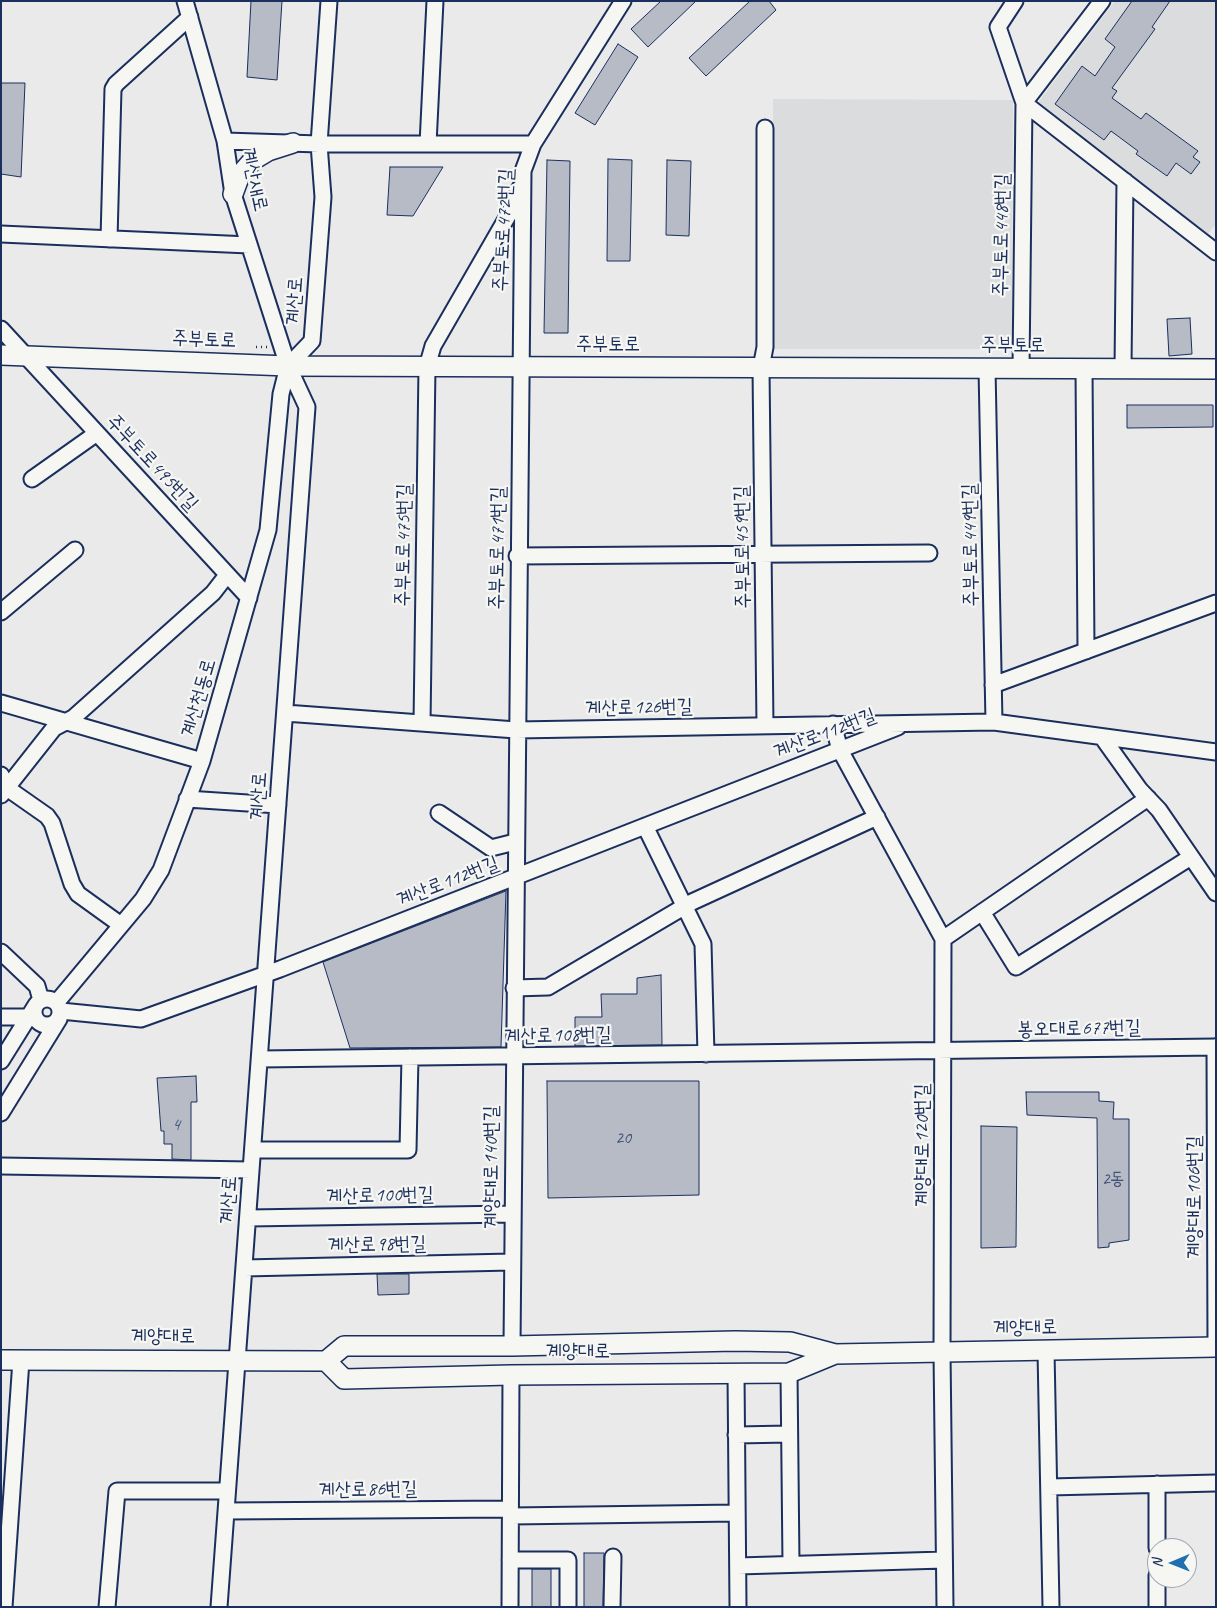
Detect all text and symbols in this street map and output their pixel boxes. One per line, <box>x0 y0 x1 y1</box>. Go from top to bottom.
street label: 계산새로 <box>236 146 272 214</box>
street label: 주부토로472번길 <box>489 168 519 292</box>
street label: 주부토로448번길 <box>989 173 1015 297</box>
street label: 계산로 <box>281 276 309 326</box>
street label: 주부토로 <box>171 327 237 353</box>
street label: 주부토로 <box>576 333 640 357</box>
street label: 주부토로 <box>981 334 1045 358</box>
street label: 주부토로495번길 <box>101 410 203 516</box>
street label: 주부토로475번길 <box>391 483 417 607</box>
street label: 주부토로449번길 <box>958 483 984 607</box>
street label: 주부토로459번길 <box>730 485 756 609</box>
street label: 주부토로471번길 <box>485 486 511 610</box>
street label: 계산천동로 <box>176 656 222 740</box>
street label: 계산로126번길 <box>585 695 693 721</box>
street label: 계산로112번길 <box>771 704 879 764</box>
street label: 계산로 <box>245 771 273 821</box>
street label: 계산로112번길 <box>394 852 502 912</box>
street label: 봉오대로677번길 <box>1017 1016 1141 1042</box>
street label: 계산로108번길 <box>504 1023 612 1049</box>
street label: 계양대로120번길 <box>911 1083 935 1207</box>
street label: 계양대로140번길 <box>480 1105 504 1229</box>
house number: 4 <box>172 1114 180 1136</box>
house number: 20 <box>615 1127 631 1149</box>
street label: 계양대로106번길 <box>1183 1135 1207 1259</box>
house number: 2동 <box>1102 1168 1124 1190</box>
street label: 계산로 <box>215 1175 243 1225</box>
street label: 계산로100번길 <box>326 1183 434 1209</box>
street label: 계산로98번길 <box>328 1232 426 1258</box>
street label: 계양대로 <box>993 1315 1057 1341</box>
street label: 계양대로 <box>131 1325 195 1349</box>
street label: 계양대로 <box>546 1340 610 1364</box>
street label: 계산로86번길 <box>319 1477 417 1503</box>
north arrow <box>1147 1538 1197 1588</box>
text: N <box>1149 1559 1166 1568</box>

